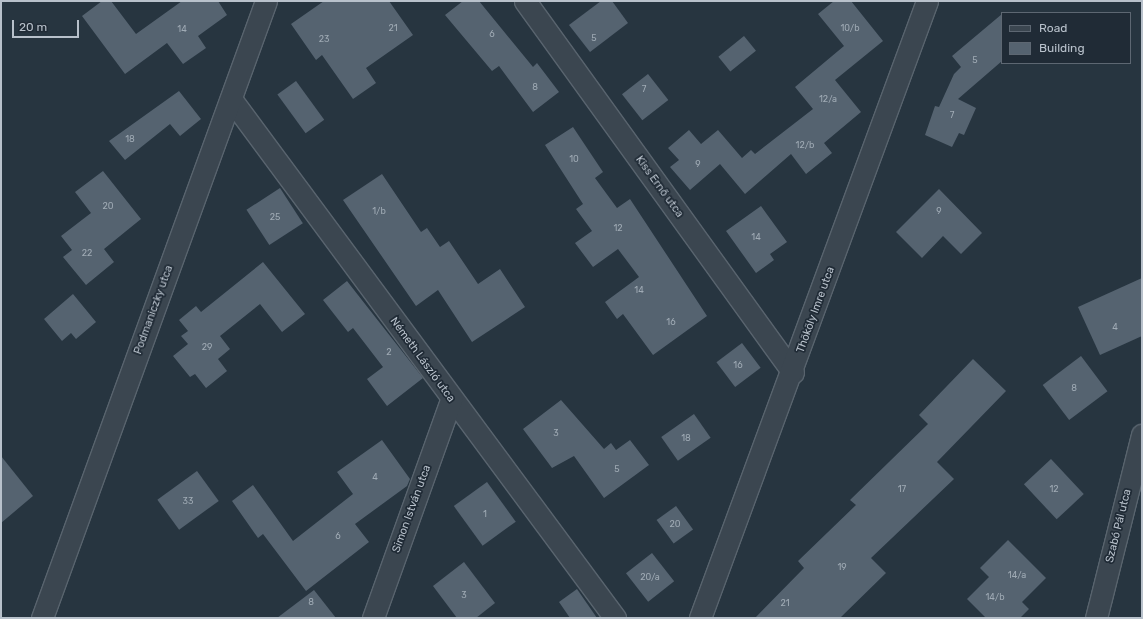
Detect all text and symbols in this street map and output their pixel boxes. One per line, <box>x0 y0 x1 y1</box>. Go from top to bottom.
scale bar <box>14 12 81 38</box>
legend <box>1001 12 1131 64</box>
text: 20 m <box>19 20 47 34</box>
text: Road <box>1039 21 1067 35</box>
house number: 21 <box>388 23 398 33</box>
house number: 10/b <box>840 23 860 33</box>
house number: 14 <box>177 24 187 34</box>
house number: 6 <box>489 29 495 39</box>
house number: 5 <box>591 33 597 43</box>
house number: 23 <box>319 34 329 44</box>
text: Building <box>1039 41 1085 55</box>
house number: 5 <box>972 55 978 65</box>
house number: 8 <box>532 82 538 92</box>
house number: 7 <box>642 84 646 94</box>
house number: 12/a <box>819 94 837 104</box>
house number: 7 <box>950 110 954 120</box>
house number: 18 <box>125 134 135 144</box>
house number: 12/b <box>796 140 814 150</box>
house number: 10 <box>569 154 579 164</box>
street label: Kiss Ernő utca <box>632 154 686 220</box>
house number: 9 <box>695 159 701 169</box>
house number: 20 <box>103 201 113 211</box>
house number: 1/b <box>372 206 386 216</box>
house number: 9 <box>936 206 942 216</box>
house number: 25 <box>270 212 280 222</box>
house number: 12 <box>613 223 623 233</box>
house number: 14 <box>751 232 761 242</box>
house number: 22 <box>82 248 92 258</box>
street label: Podmaniczky utca <box>132 263 176 357</box>
street label: Thököly Imre utca <box>794 265 838 355</box>
house number: 14 <box>634 285 644 295</box>
street label: Németh László utca <box>387 315 457 405</box>
house number: 16 <box>666 317 676 327</box>
house number: 4 <box>1112 322 1118 332</box>
house number: 29 <box>202 342 212 352</box>
house number: 2 <box>386 347 392 357</box>
house number: 16 <box>733 360 743 370</box>
house number: 8 <box>1071 383 1077 393</box>
house number: 3 <box>553 428 559 438</box>
house number: 18 <box>681 433 691 443</box>
street label: Simon István utca <box>390 463 434 555</box>
house number: 5 <box>614 464 620 474</box>
house number: 4 <box>372 472 378 482</box>
house number: 17 <box>898 484 906 494</box>
house number: 12 <box>1049 484 1059 494</box>
street label: Szabó Pál utca <box>1103 488 1135 564</box>
house number: 33 <box>183 496 193 506</box>
house number: 1 <box>483 509 487 519</box>
house number: 20 <box>670 519 680 529</box>
house number: 6 <box>335 531 341 541</box>
house number: 19 <box>837 562 847 572</box>
house number: 14/a <box>1008 570 1026 580</box>
house number: 20/a <box>640 572 660 582</box>
house number: 3 <box>461 590 467 600</box>
house number: 14/b <box>985 592 1005 602</box>
house number: 8 <box>308 597 314 607</box>
house number: 21 <box>780 598 790 608</box>

